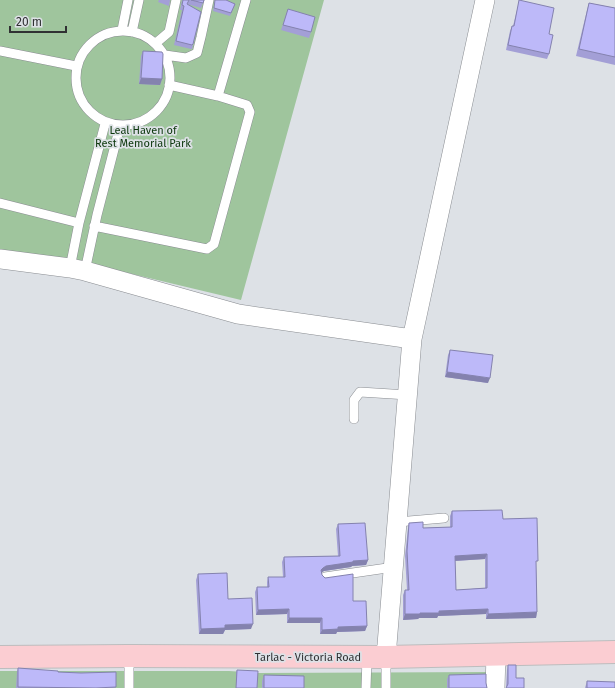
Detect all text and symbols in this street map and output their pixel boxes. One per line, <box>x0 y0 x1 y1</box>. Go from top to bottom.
scale bar <box>10 8 66 34</box>
text: 20 m <box>16 15 42 29</box>
park label: Leal Haven of Rest Memorial Park <box>95 124 191 150</box>
street label: Tarlac - Victoria Road <box>255 651 361 664</box>

